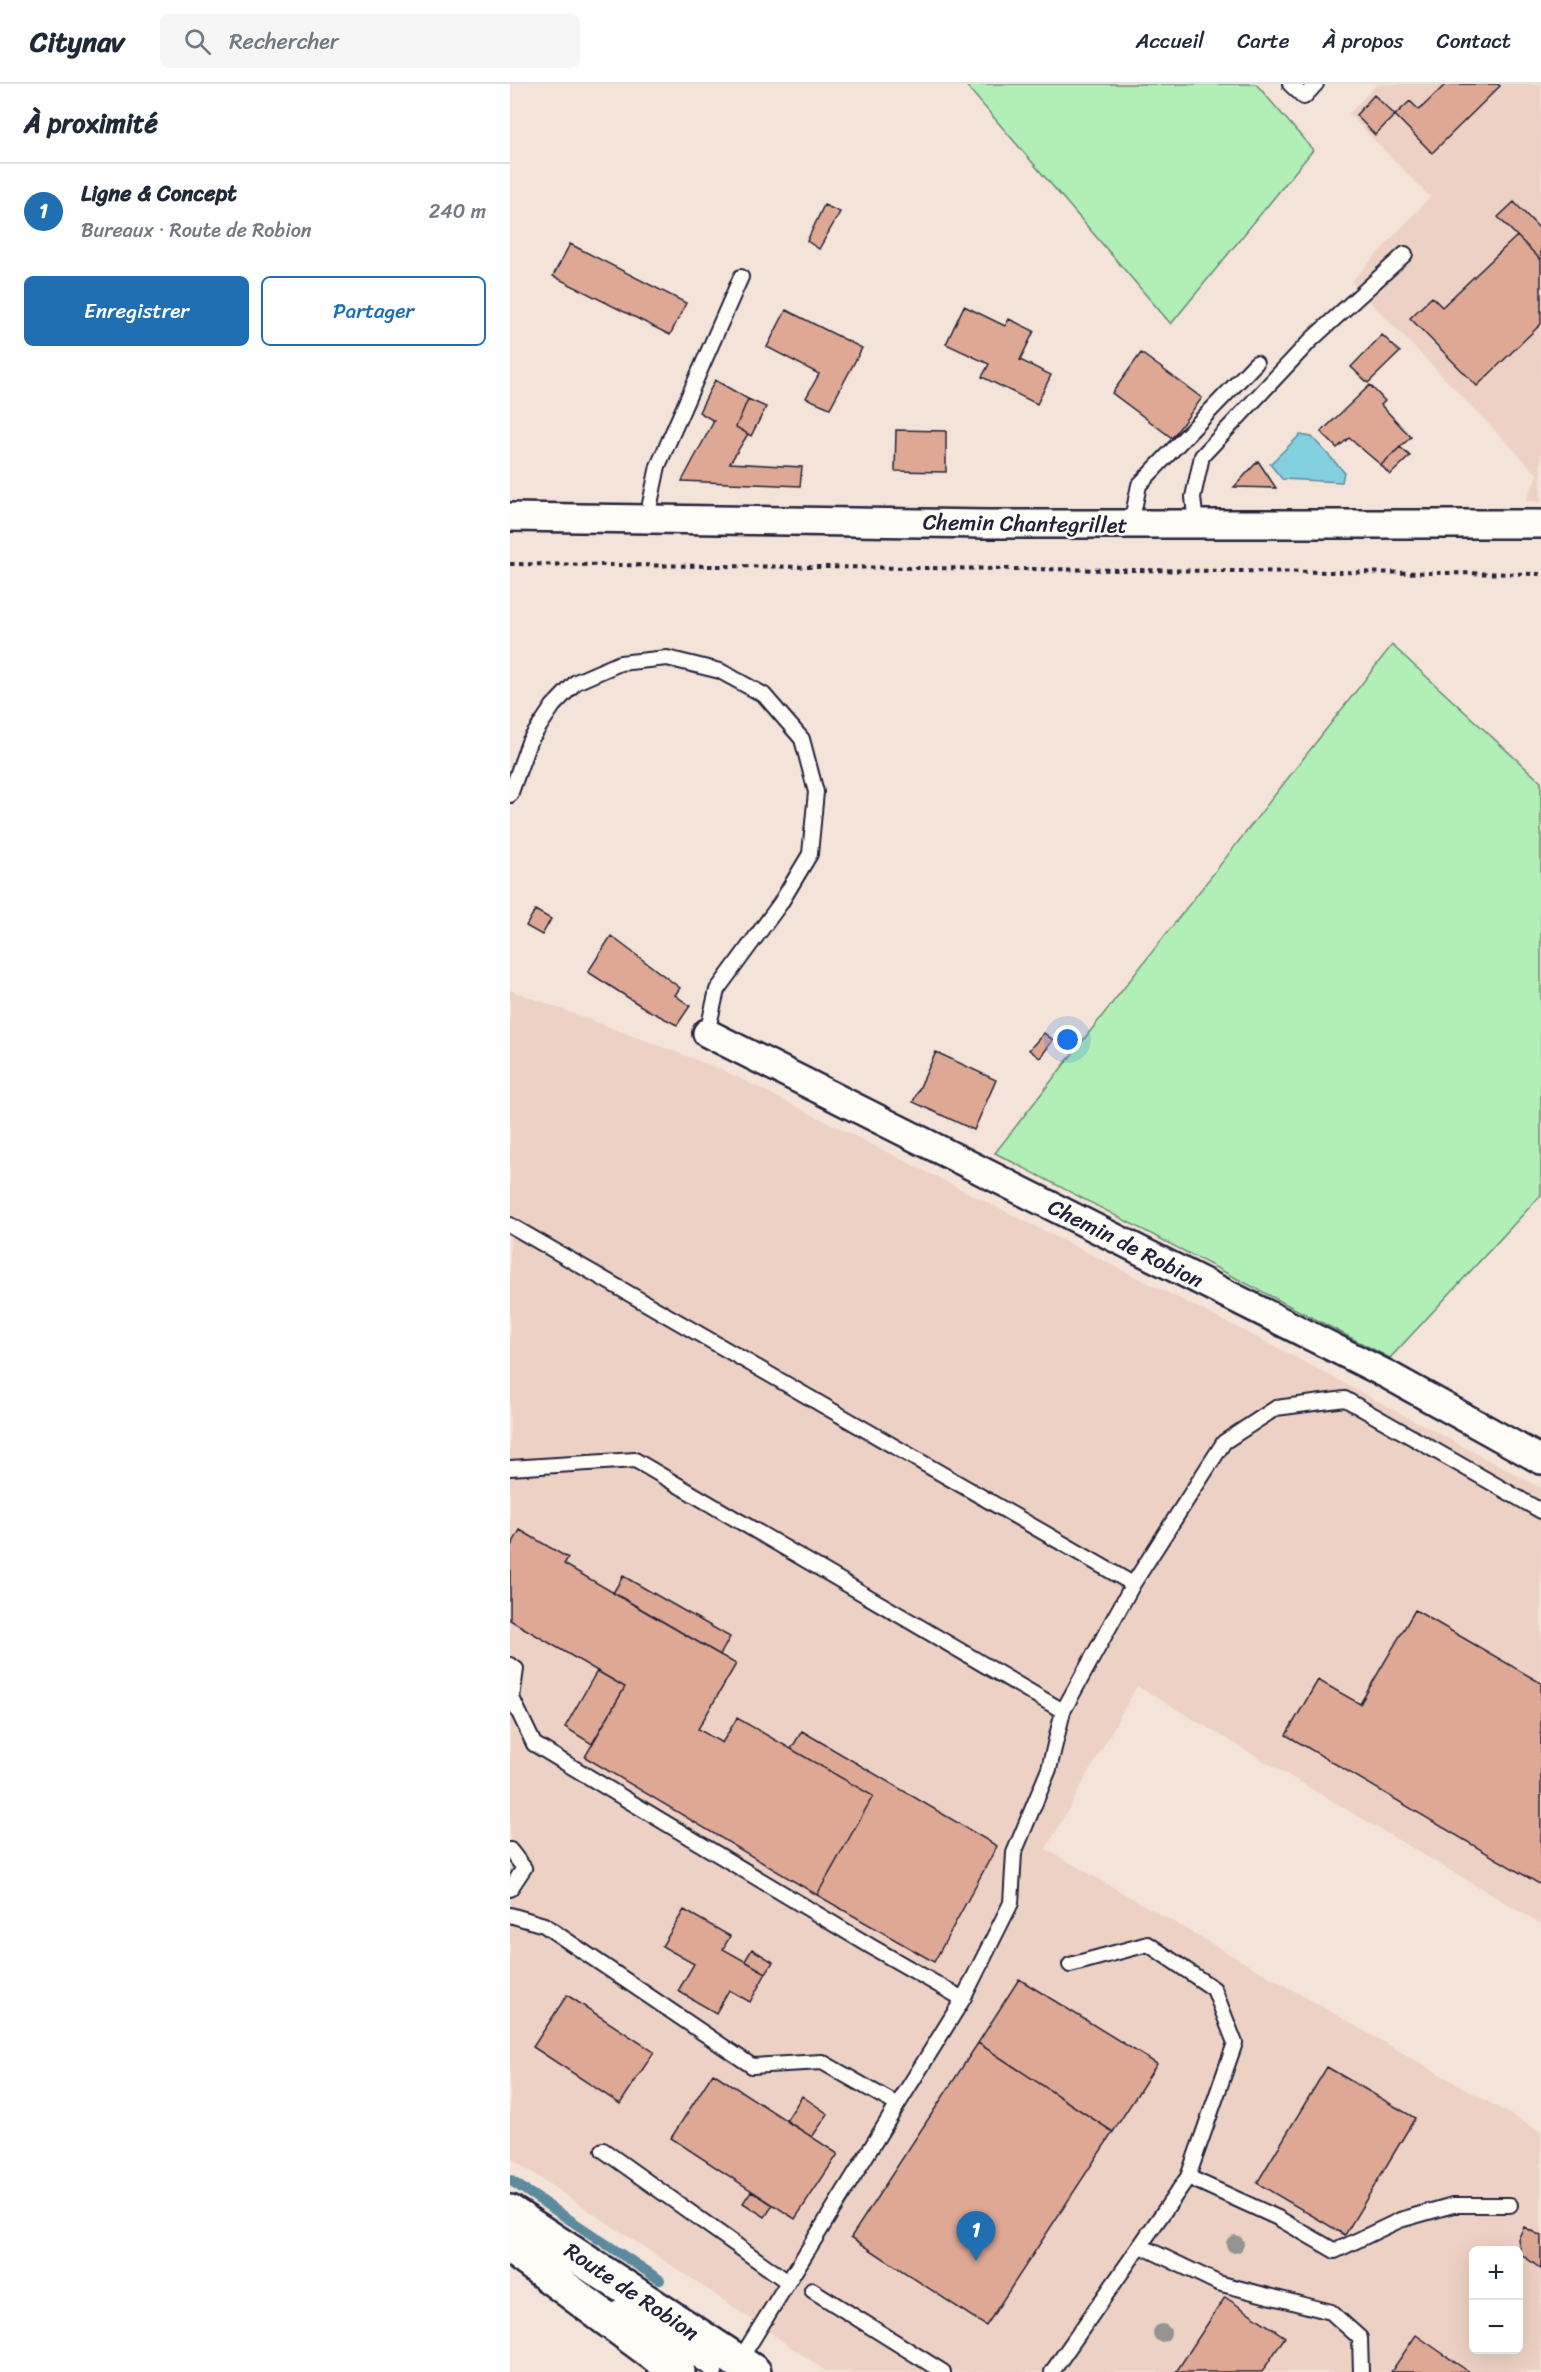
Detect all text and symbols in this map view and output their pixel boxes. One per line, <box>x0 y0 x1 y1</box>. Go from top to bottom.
search box <box>160 14 580 68</box>
text: Citynav <box>30 17 124 66</box>
text: Rechercher <box>229 22 339 61</box>
text: Accueil <box>1136 22 1204 60</box>
text: Carte <box>1237 22 1290 60</box>
text: À propos <box>1323 22 1404 60</box>
text: Contact <box>1437 22 1511 60</box>
icon: search <box>181 25 214 58</box>
text: À proximité <box>24 100 158 146</box>
text: Ligne & Concept <box>81 174 237 213</box>
text: 1 <box>39 194 48 229</box>
text: 240 m <box>429 194 486 229</box>
text: Bureaux · Route de Robion <box>81 213 312 248</box>
button: Enregistrer <box>24 276 249 346</box>
button: Partager <box>261 276 486 346</box>
street label: Chemin Chantegrillet <box>922 502 1128 545</box>
your location <box>1053 1025 1082 1054</box>
street label: Chemin de Robion <box>1041 1187 1211 1300</box>
pin: 1 <box>956 2212 996 2261</box>
street label: Route de Robion <box>556 2232 708 2351</box>
map controls <box>1469 2246 1523 2354</box>
button: + <box>1469 2246 1523 2300</box>
button: − <box>1469 2300 1523 2354</box>

